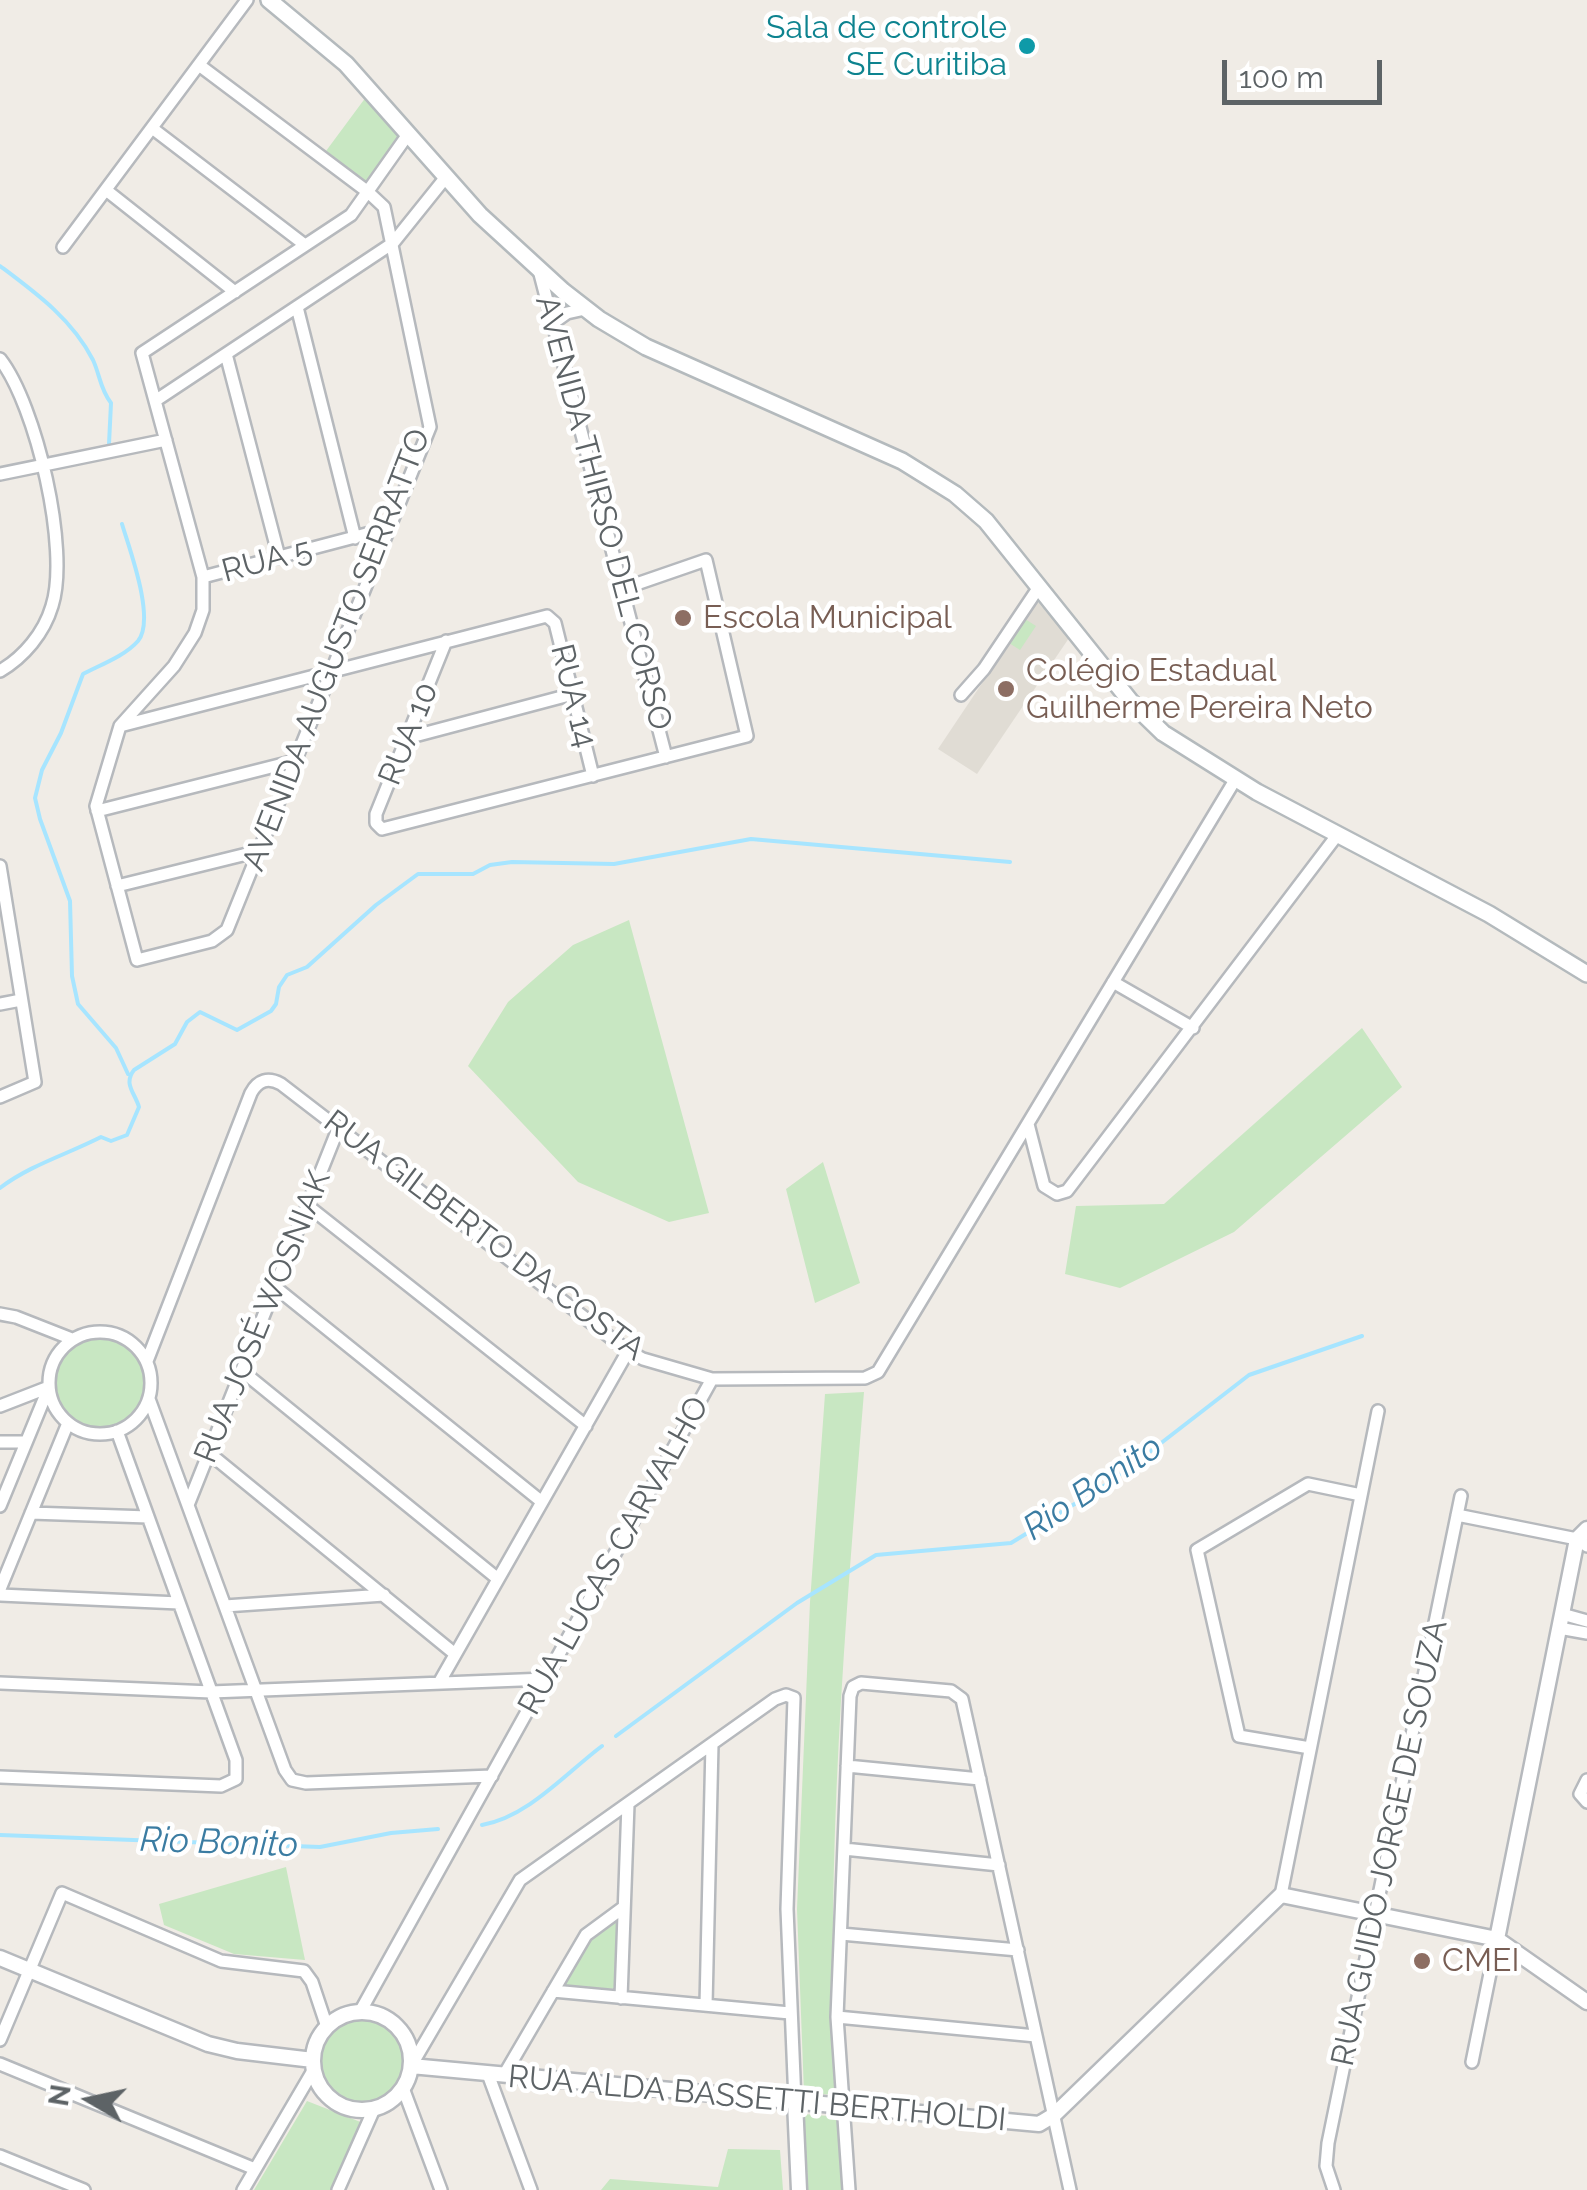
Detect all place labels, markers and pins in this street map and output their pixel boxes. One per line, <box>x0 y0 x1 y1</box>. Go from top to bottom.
place label: Sala de controle SE Curitiba <box>766 9 1007 84</box>
marker: Sala de controle SE Curitiba <box>1016 35 1038 57</box>
place label: Escola Municipal <box>703 599 952 637</box>
marker: Escola Municipal <box>672 607 694 629</box>
place label: Colégio Estadual Guilherme Pereira Neto <box>1026 652 1373 727</box>
marker: Colégio Estadual Guilherme Pereira Neto <box>995 678 1017 700</box>
place label: CMEI <box>1442 1942 1519 1980</box>
marker: CMEI <box>1411 1950 1433 1972</box>

